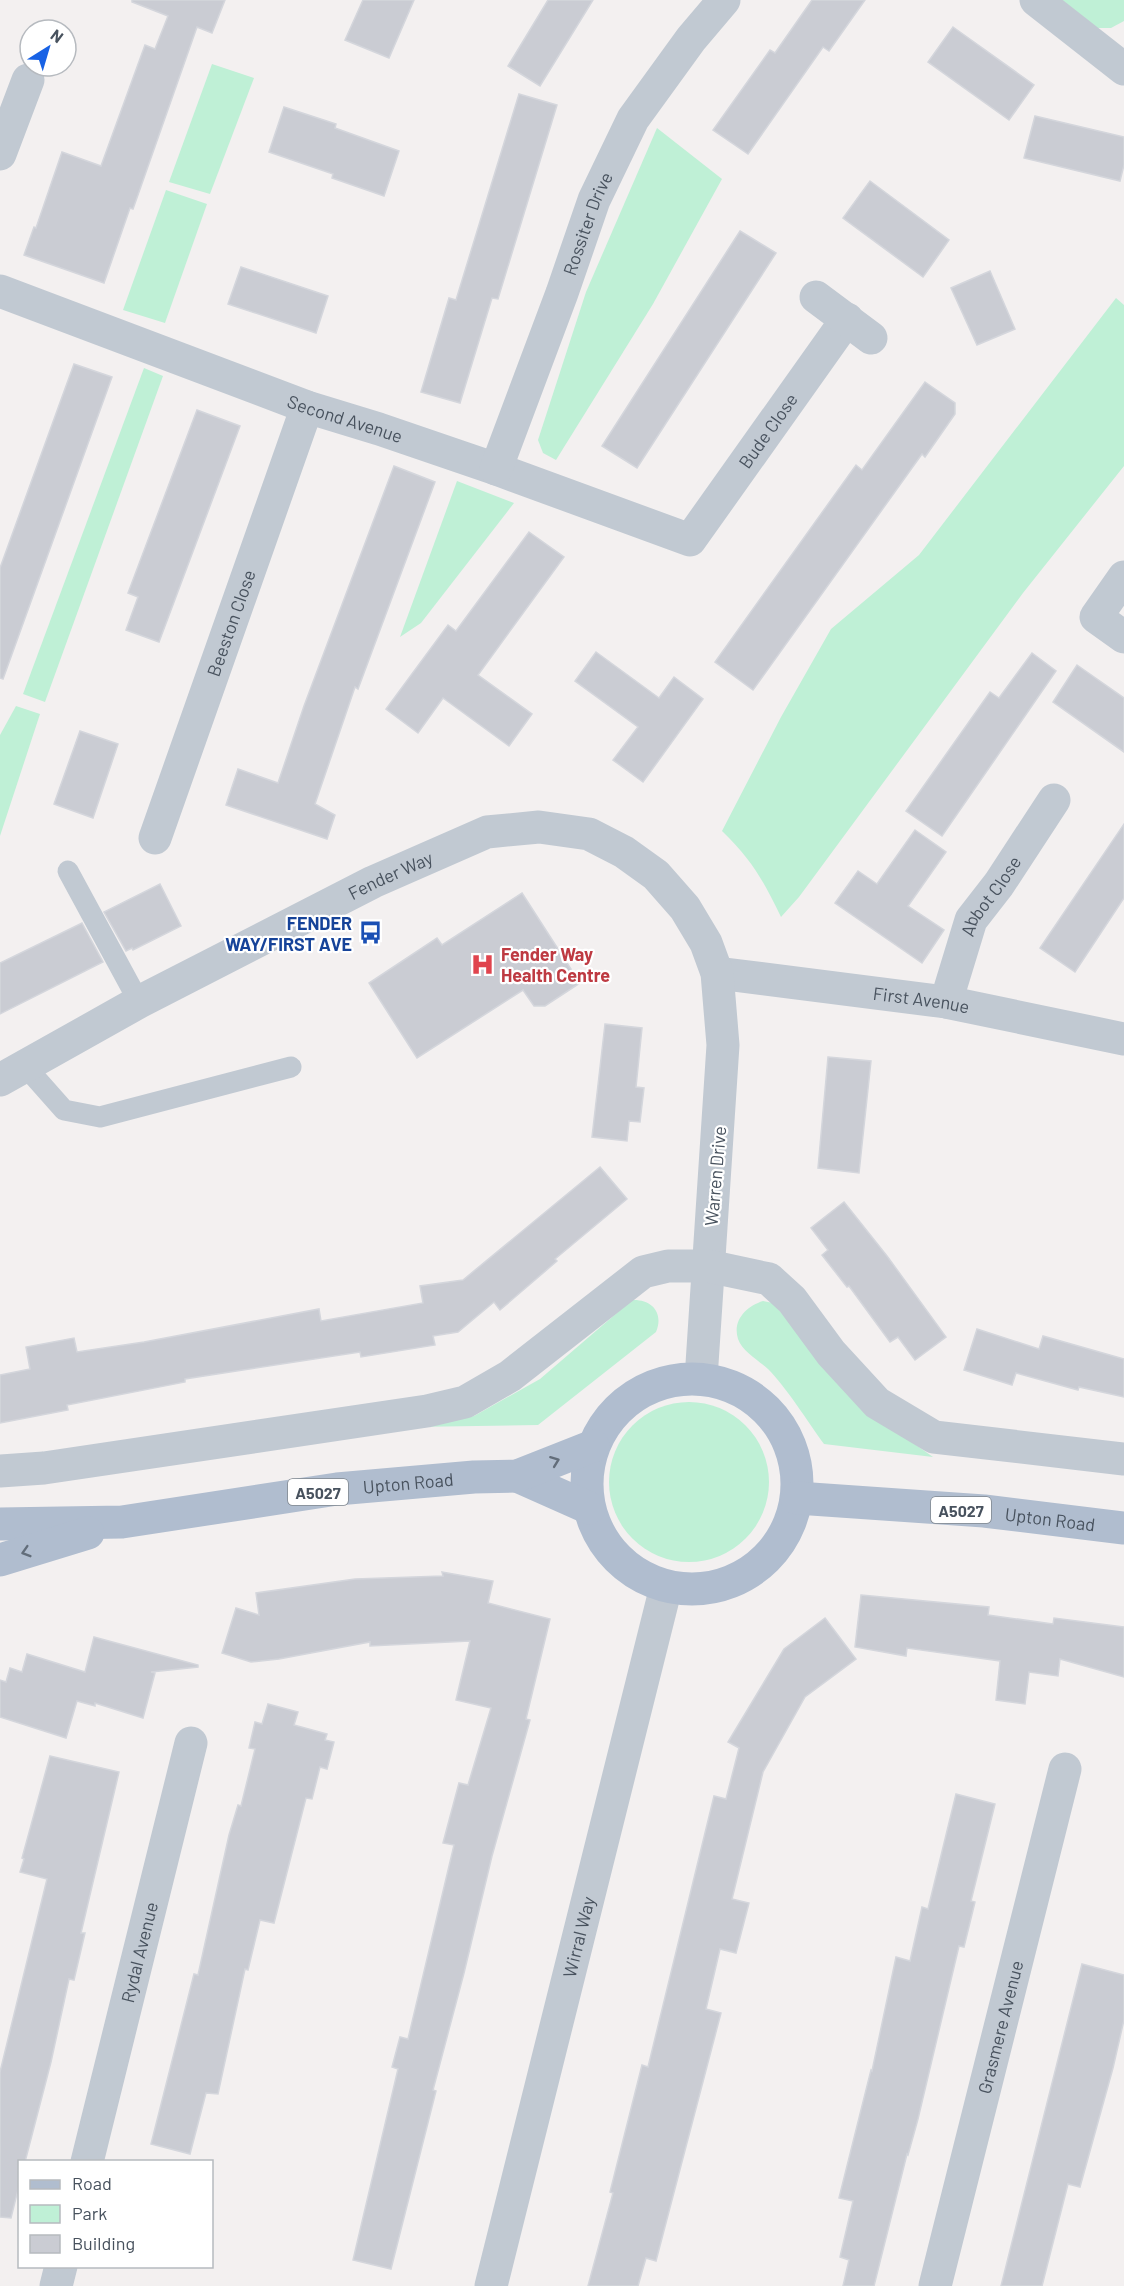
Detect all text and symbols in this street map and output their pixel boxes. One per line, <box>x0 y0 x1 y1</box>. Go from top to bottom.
north arrow <box>18 18 78 78</box>
text: N <box>47 25 67 46</box>
street label: Rossiter Drive <box>558 168 617 278</box>
street label: Bude Close <box>734 389 802 472</box>
street label: Second Avenue <box>284 390 406 447</box>
street label: Beeston Close <box>202 567 260 679</box>
street label: Fender Way <box>344 846 436 904</box>
street label: Abbot Close <box>956 852 1025 939</box>
place label: FENDER WAY/FIRST AVE <box>225 912 352 955</box>
bus stop icon: FENDER WAY/FIRST AVE <box>357 920 383 946</box>
place label: Fender Way Health Centre <box>501 943 610 986</box>
hospital icon: Fender Way Health Centre <box>470 951 496 977</box>
street label: First Avenue <box>872 982 972 1018</box>
street label: Warren Drive <box>700 1125 730 1227</box>
one-way arrow <box>549 1456 560 1468</box>
street label: Upton Road <box>362 1468 454 1498</box>
road number: A5027 <box>288 1479 348 1505</box>
road number: A5027 <box>931 1497 991 1523</box>
street label: Upton Road <box>1004 1503 1096 1535</box>
one-way arrow <box>21 1545 32 1557</box>
street label: Wirral Way <box>558 1894 599 1980</box>
street label: Rydal Avenue <box>116 1900 162 2005</box>
street label: Grasmere Avenue <box>973 1958 1027 2096</box>
legend <box>18 2160 213 2268</box>
text: Road <box>72 2172 112 2194</box>
text: Park <box>72 2202 107 2224</box>
text: Building <box>72 2232 135 2254</box>

